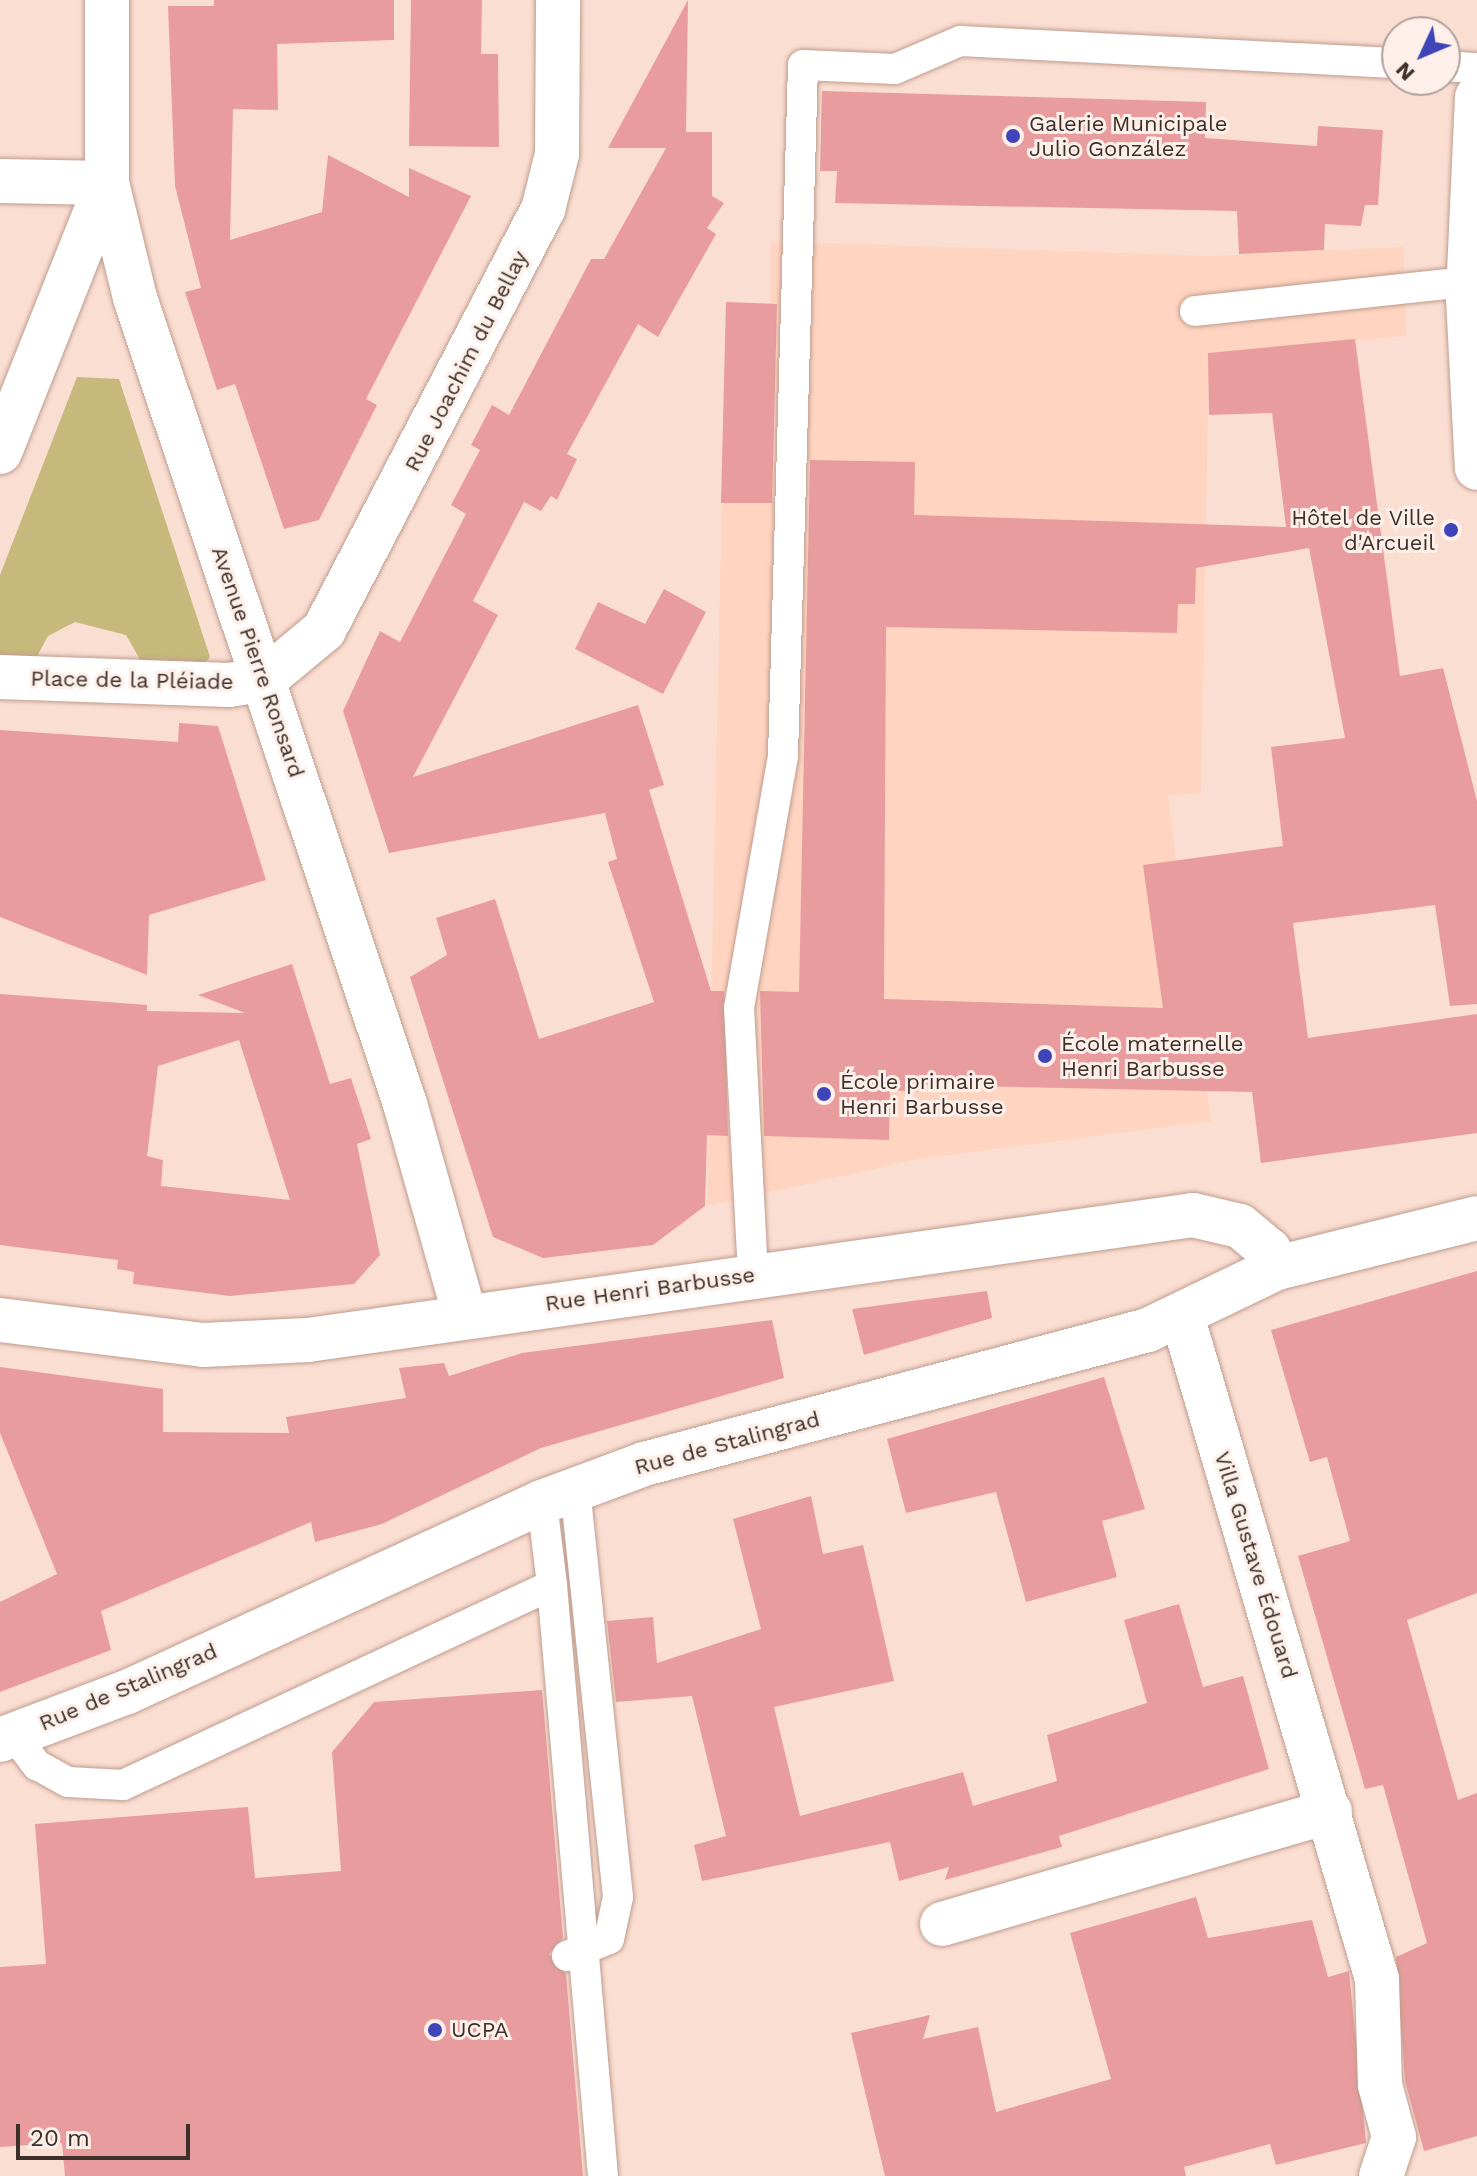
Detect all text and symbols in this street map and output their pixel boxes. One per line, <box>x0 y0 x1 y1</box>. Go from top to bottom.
north arrow <box>1381 16 1461 96</box>
text: N <box>1390 57 1419 86</box>
place label: Galerie Municipale Julio González <box>1029 110 1227 162</box>
marker: Galerie Municipale Julio González <box>1004 127 1022 145</box>
street label: Rue Joachim du Bellay <box>399 246 533 476</box>
place label: Hôtel de Ville d'Arcueil <box>1290 504 1435 556</box>
marker: Hôtel de Ville d'Arcueil <box>1442 521 1460 539</box>
street label: Avenue Pierre Ronsard <box>206 543 310 781</box>
street label: Place de la Pléiade <box>30 665 234 695</box>
place label: École maternelle Henri Barbusse <box>1061 1030 1243 1082</box>
marker: École maternelle Henri Barbusse <box>1036 1047 1054 1065</box>
place label: École primaire Henri Barbusse <box>840 1068 1004 1120</box>
marker: École primaire Henri Barbusse <box>815 1085 833 1103</box>
street label: Rue Henri Barbusse <box>543 1261 757 1317</box>
street label: Rue de Stalingrad <box>631 1406 823 1480</box>
street label: Villa Gustave Édouard <box>1209 1448 1303 1682</box>
street label: Rue de Stalingrad <box>35 1638 221 1736</box>
place label: UCPA <box>451 2017 509 2043</box>
marker: UCPA <box>426 2021 444 2039</box>
scale bar <box>20 2108 194 2158</box>
text: 20 m <box>30 2124 90 2152</box>

